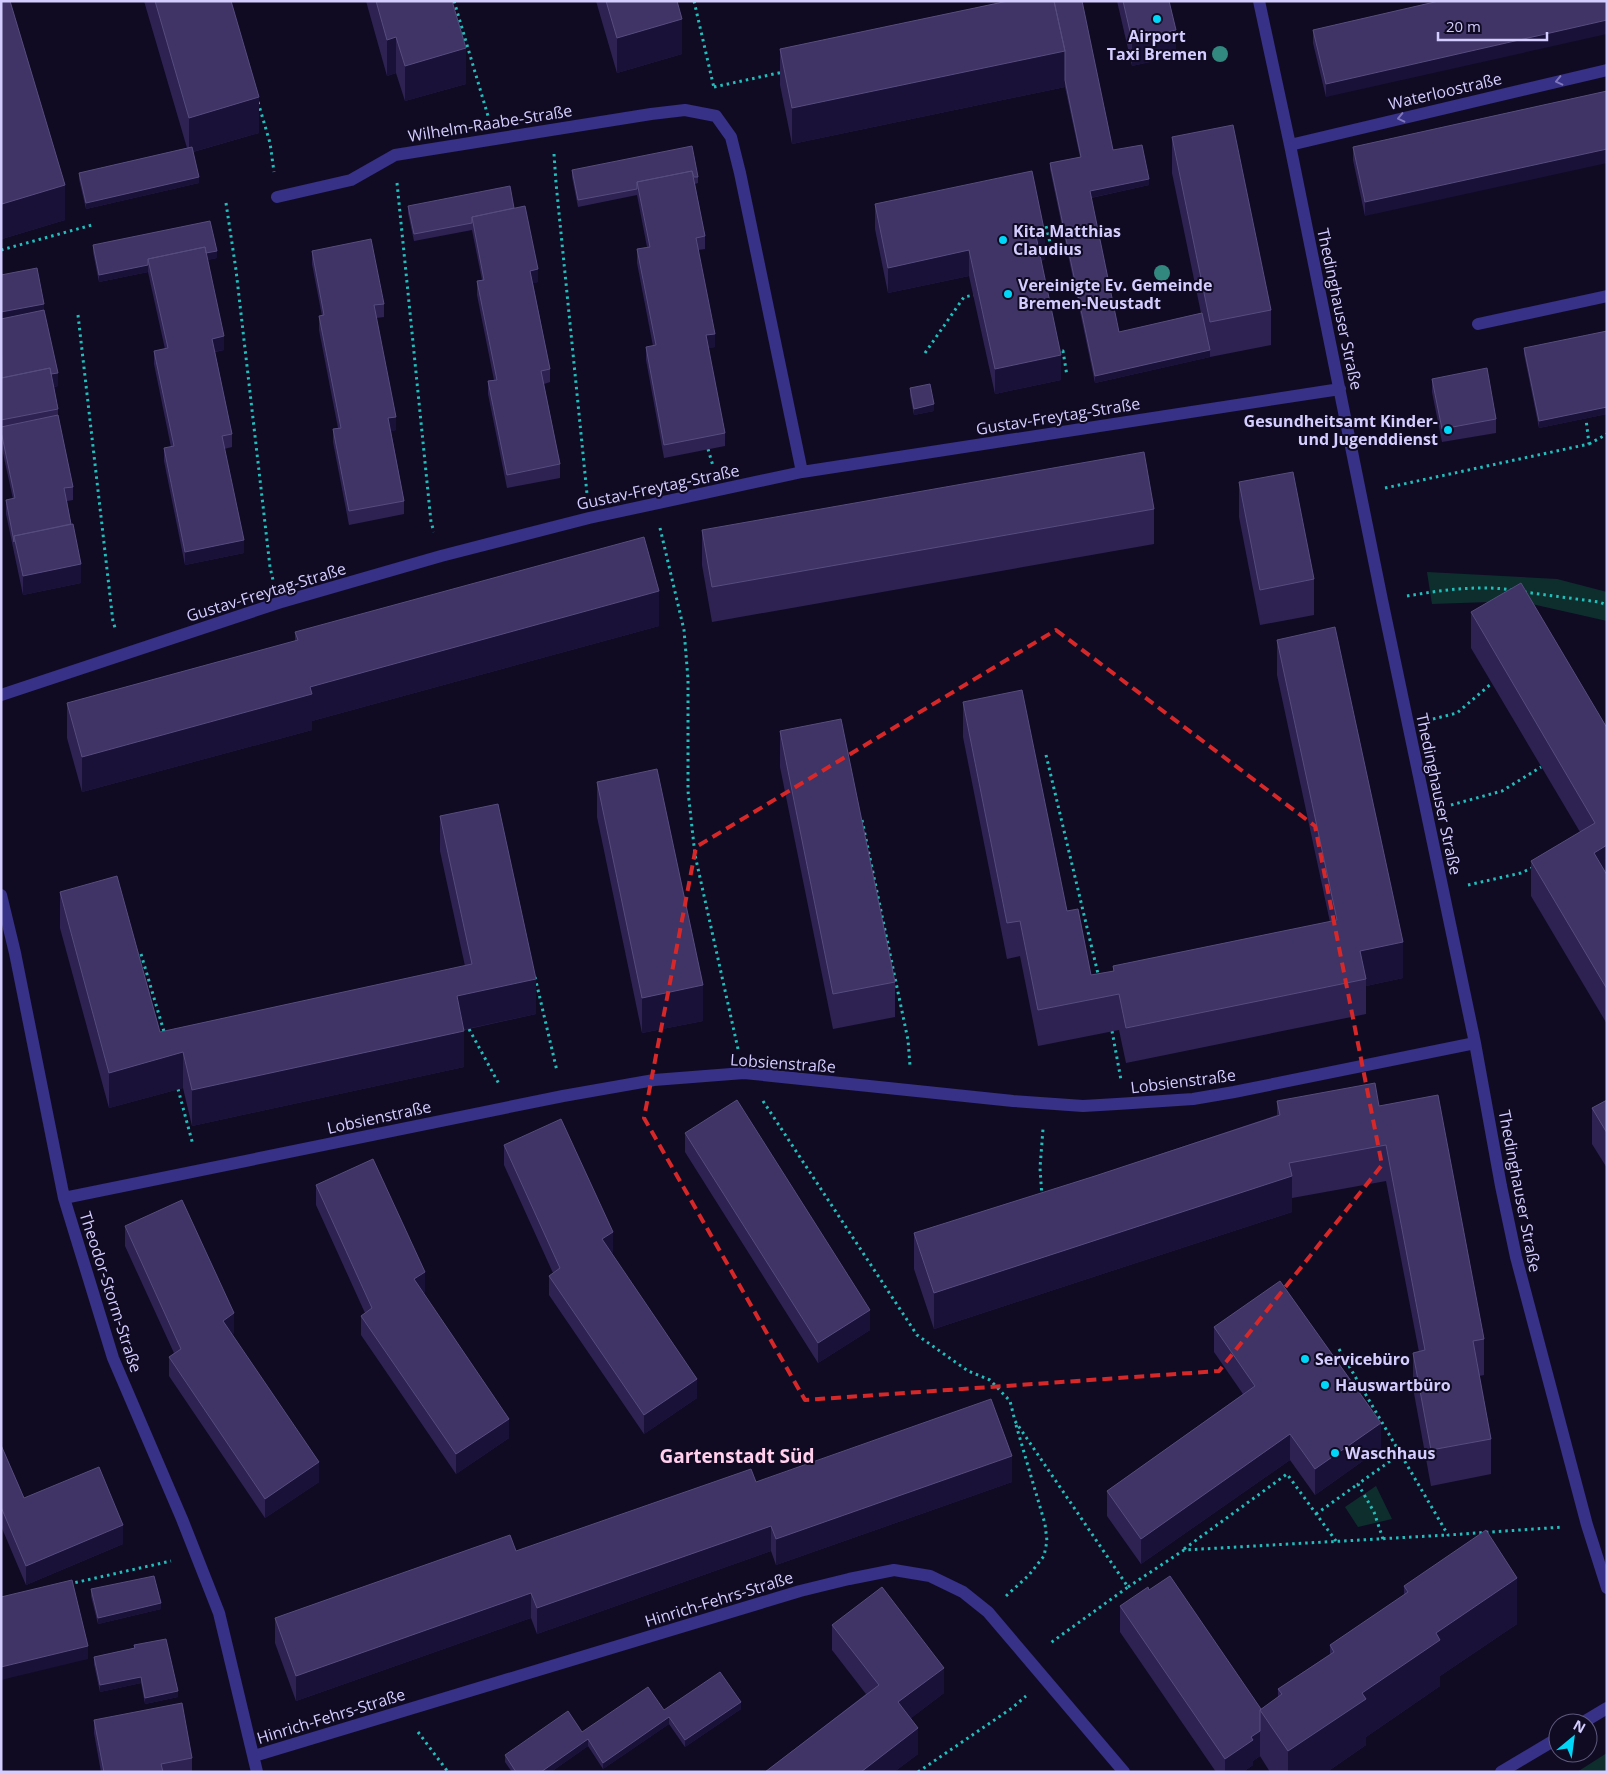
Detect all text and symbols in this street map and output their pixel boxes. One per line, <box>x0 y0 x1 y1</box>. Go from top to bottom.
scale bar <box>1438 10 1547 42</box>
marker: Airport Taxi Bremen <box>1151 13 1163 25</box>
text: 20 m <box>1446 16 1481 36</box>
place label: Airport Taxi Bremen <box>1107 25 1207 65</box>
street label: Waterloostraße <box>1386 67 1504 115</box>
one-way arrow <box>1555 75 1564 86</box>
street label: Wilhelm-Raabe-Straße <box>406 99 574 147</box>
one-way arrow <box>1397 112 1406 123</box>
place label: Kita Matthias Claudius <box>1013 220 1121 260</box>
street label: Thedinghauser Straße <box>1312 226 1368 392</box>
marker: Kita Matthias Claudius <box>997 234 1009 246</box>
place label: Vereinigte Ev. Gemeinde Bremen-Neustadt <box>1018 274 1212 314</box>
marker: Vereinigte Ev. Gemeinde Bremen-Neustadt <box>1002 288 1014 300</box>
street label: Gustav-Freytag-Straße <box>974 392 1142 440</box>
place label: Gesundheitsamt Kinder- und Jugenddienst <box>1244 410 1438 450</box>
marker: Gesundheitsamt Kinder- und Jugenddienst <box>1442 424 1454 436</box>
street label: Gustav-Freytag-Straße <box>575 459 741 515</box>
street label: Gustav-Freytag-Straße <box>183 557 349 627</box>
street label: Thedinghauser Straße <box>1411 711 1467 877</box>
street label: Lobsienstraße <box>729 1048 837 1078</box>
street label: Lobsienstraße <box>1129 1064 1237 1098</box>
street label: Lobsienstraße <box>325 1095 433 1139</box>
street label: Thedinghauser Straße <box>1493 1108 1547 1274</box>
street label: Theodor-Storm-Straße <box>75 1209 147 1375</box>
place label: Servicebüro <box>1315 1348 1410 1370</box>
marker: Servicebüro <box>1299 1353 1311 1365</box>
place label: Hauswartbüro <box>1335 1374 1451 1396</box>
marker: Hauswartbüro <box>1319 1379 1331 1391</box>
place label: Waschhaus <box>1345 1442 1436 1464</box>
district label: Gartenstadt Süd <box>659 1443 815 1469</box>
marker: Waschhaus <box>1329 1447 1341 1459</box>
street label: Hinrich-Fehrs-Straße <box>642 1566 796 1632</box>
street label: Hinrich-Fehrs-Straße <box>254 1683 408 1749</box>
north arrow <box>1548 1713 1598 1763</box>
text: N <box>1570 1715 1589 1737</box>

